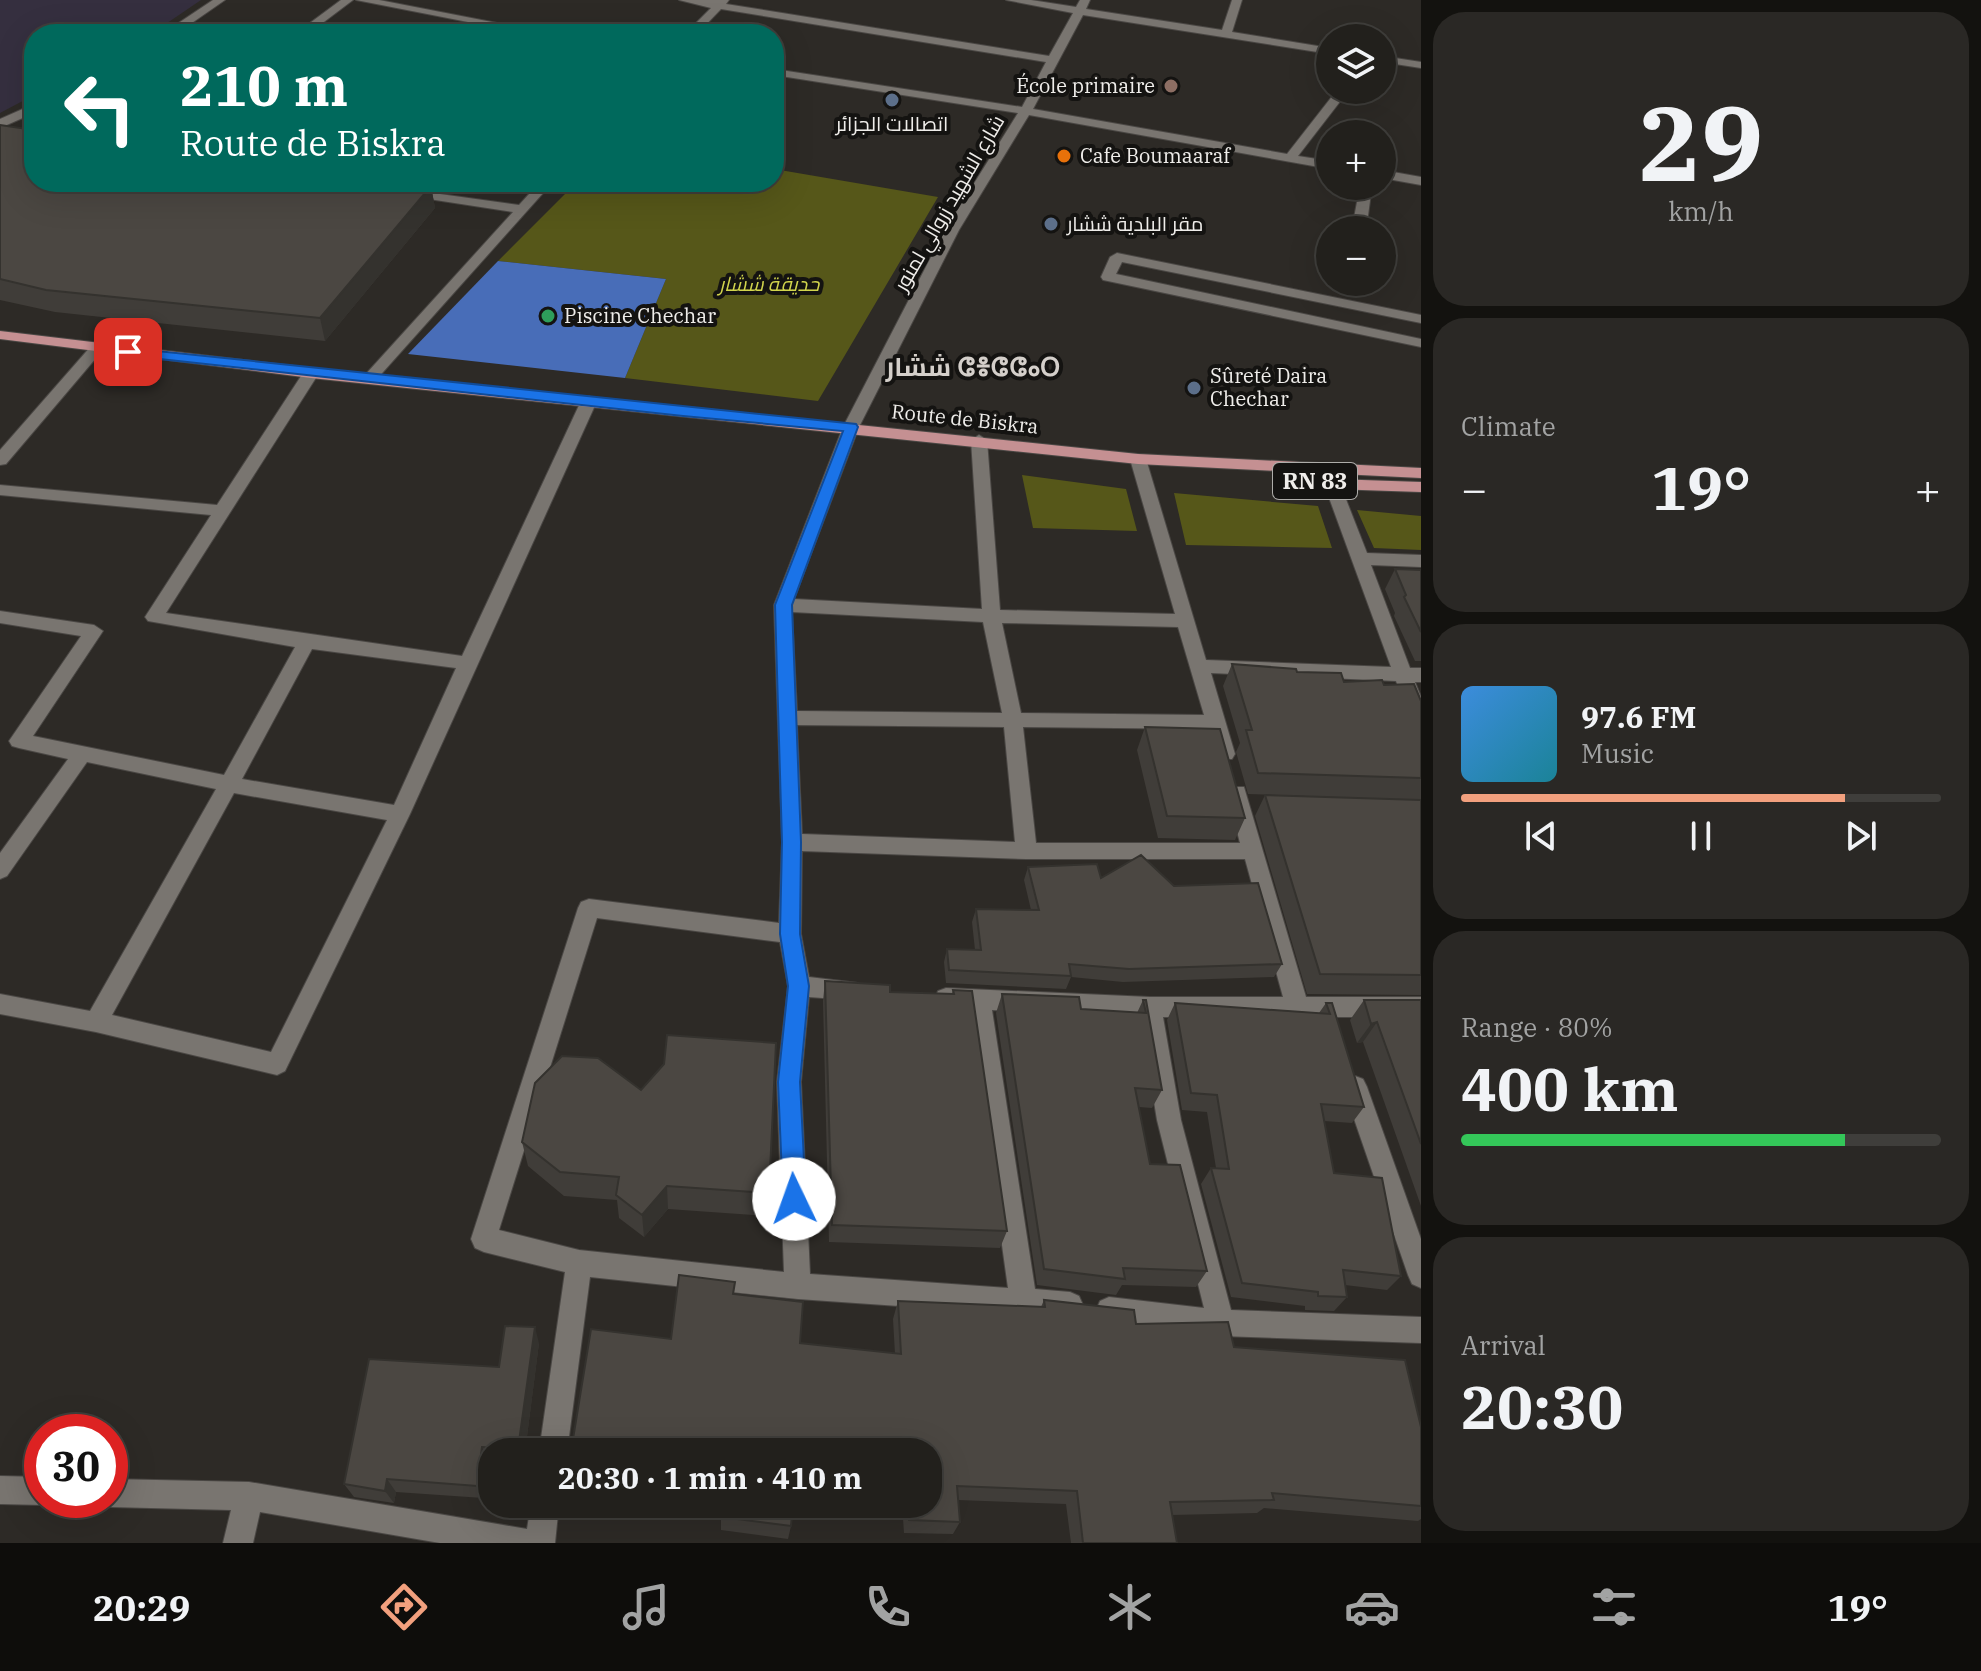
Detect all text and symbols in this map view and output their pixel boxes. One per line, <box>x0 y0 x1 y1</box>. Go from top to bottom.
map controls <box>1316 24 1396 296</box>
button: layers <box>1316 24 1396 104</box>
text: 210 m <box>180 49 348 121</box>
icon: left <box>48 56 152 160</box>
place label: École primaire <box>1016 72 1155 99</box>
text: 29 <box>1639 74 1763 210</box>
marker: École primaire <box>1162 77 1180 95</box>
marker: اتصالات الجزائر <box>883 91 901 109</box>
place label: اتصالات الجزائر <box>835 110 948 137</box>
street label: شارع الشهيد زروالي لمنور <box>887 110 1013 298</box>
text: Route de Biskra <box>180 119 446 166</box>
button: + <box>1316 120 1396 200</box>
place label: Cafe Boumaaraf <box>1080 142 1231 169</box>
marker: Cafe Boumaaraf <box>1055 147 1073 165</box>
text: km/h <box>1668 194 1734 228</box>
place label: مقر البلدية ششار <box>1066 210 1203 237</box>
marker: مقر البلدية ششار <box>1042 215 1060 233</box>
button: − <box>1316 216 1396 296</box>
park label: حديقة ششار <box>716 270 820 297</box>
place label: Piscine Chechar <box>564 302 716 329</box>
marker: Piscine Chechar <box>539 307 557 325</box>
pin <box>94 318 162 386</box>
icon: arrive <box>106 330 150 374</box>
district label: ششار ⵛⴻⵛⵛⴰⵔ <box>885 349 1060 383</box>
place label: Sûreté Daira Chechar <box>1210 362 1327 412</box>
marker: Sûreté Daira Chechar <box>1185 379 1203 397</box>
street label: Route de Biskra <box>890 397 1040 440</box>
text: Climate <box>1461 409 1556 443</box>
text: 19° <box>1651 448 1751 527</box>
text: − <box>1461 460 1487 517</box>
text: + <box>1915 460 1941 517</box>
road number: RN 83 <box>1273 463 1357 499</box>
text: 97.6 FM <box>1581 697 1696 736</box>
text: Music <box>1581 736 1654 770</box>
icon: previous <box>1519 814 1563 858</box>
icon: pause <box>1679 814 1723 858</box>
icon: next <box>1839 814 1883 858</box>
text: Range · 80% <box>1461 1010 1613 1044</box>
text: 400 km <box>1461 1049 1679 1128</box>
position arrow <box>752 1157 836 1241</box>
text: Arrival <box>1461 1328 1546 1362</box>
text: 20:30 <box>1461 1367 1623 1446</box>
speed limit sign: 30 <box>24 1414 128 1518</box>
text: 20:30 · 1 min · 410 m <box>558 1458 862 1497</box>
icon: directions <box>376 1579 432 1635</box>
icon: music <box>618 1579 674 1635</box>
icon: phone <box>860 1579 916 1635</box>
icon: climate <box>1102 1579 1158 1635</box>
icon: car <box>1344 1579 1400 1635</box>
icon: filters <box>1586 1579 1642 1635</box>
text: 20:29 <box>93 1584 190 1631</box>
text: 19° <box>1828 1584 1888 1631</box>

